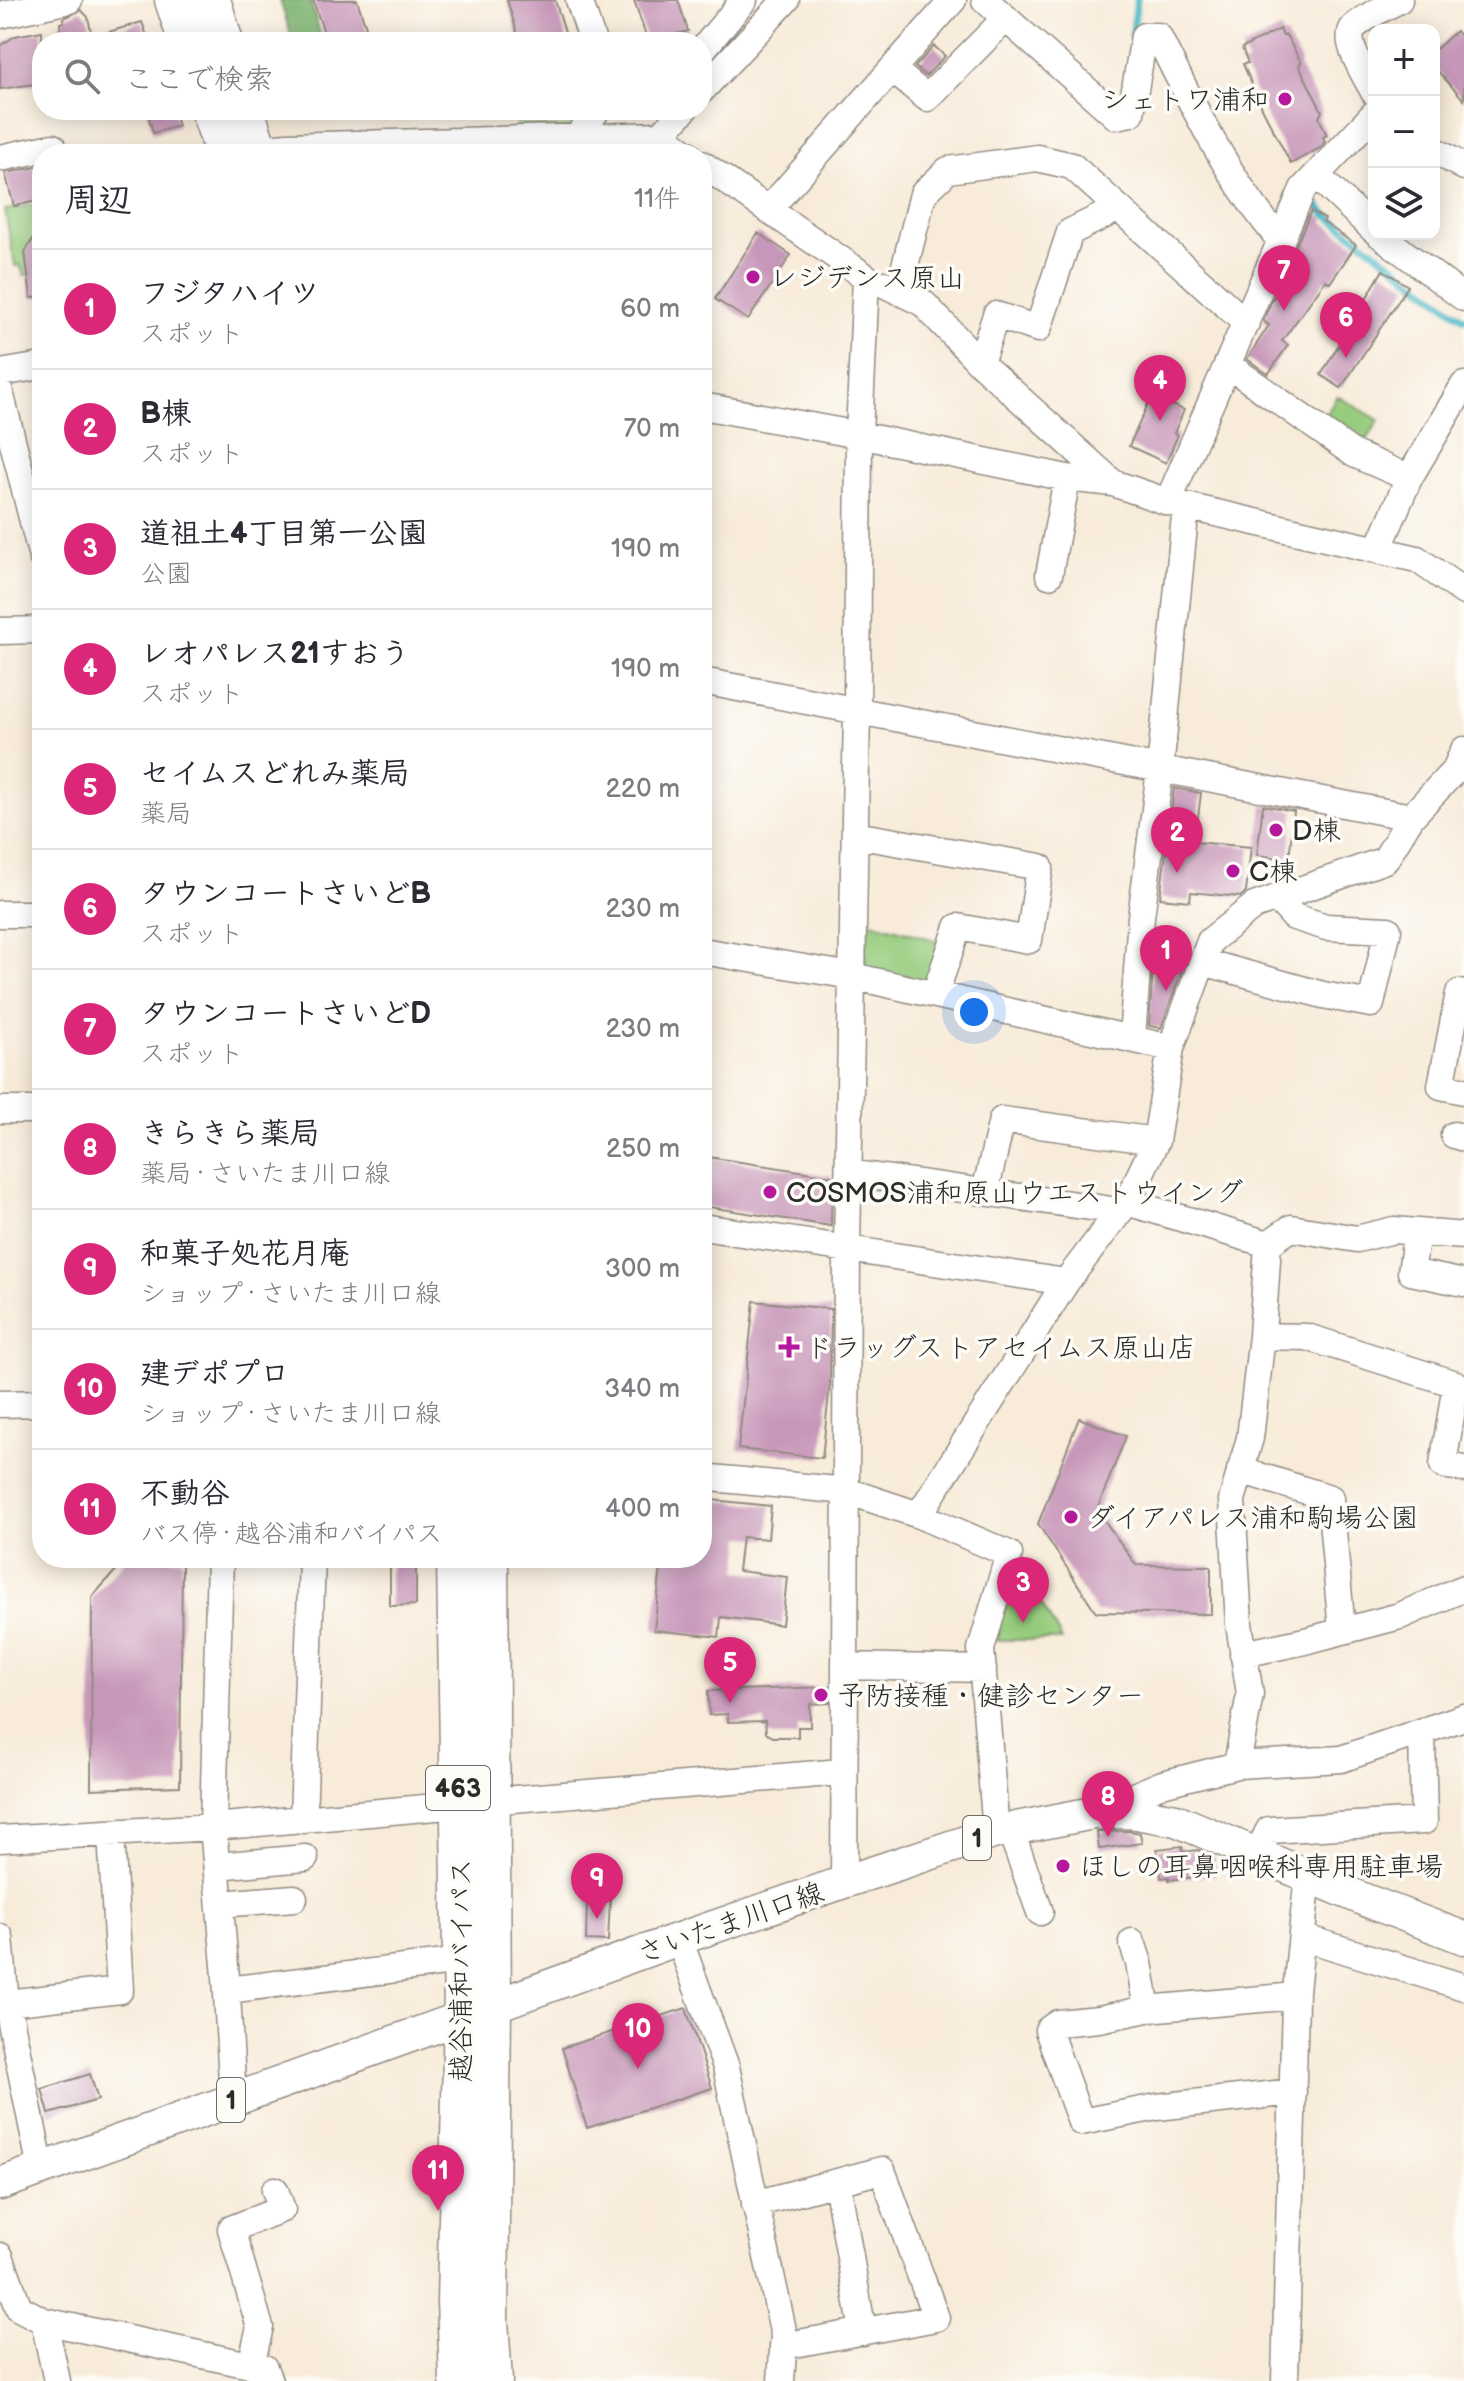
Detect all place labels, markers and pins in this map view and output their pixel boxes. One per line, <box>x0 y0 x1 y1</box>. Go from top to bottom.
place label: シェトワ浦和 <box>1101 84 1269 117</box>
marker: シェトワ浦和 <box>1276 90 1294 108</box>
pin: 7 <box>1258 245 1310 311</box>
place label: レジデンス原山 <box>769 262 965 295</box>
marker: レジデンス原山 <box>744 268 762 286</box>
pin: 6 <box>1320 292 1372 358</box>
pin: 4 <box>1134 355 1186 421</box>
pin: 2 <box>1151 807 1203 873</box>
place label: D棟 <box>1292 815 1340 848</box>
marker: D棟 <box>1267 821 1285 839</box>
place label: C棟 <box>1249 856 1297 889</box>
marker: C棟 <box>1224 862 1242 880</box>
pin: 1 <box>1140 925 1192 991</box>
place label: COSMOS浦和原山ウエストウイング <box>786 1177 1244 1210</box>
marker: COSMOS浦和原山ウエストウイング <box>761 1183 779 1201</box>
place label: ドラッグストアセイムス原山店 <box>805 1332 1196 1365</box>
marker: ドラッグストアセイムス原山店 <box>780 1338 798 1356</box>
place label: ダイアパレス浦和駒場公園 <box>1087 1502 1419 1535</box>
marker: ダイアパレス浦和駒場公園 <box>1062 1508 1080 1526</box>
pin: 3 <box>997 1557 1049 1623</box>
pin: 5 <box>704 1637 756 1703</box>
place label: 予防接種・健診センター <box>837 1680 1144 1713</box>
marker: 予防接種・健診センター <box>812 1686 830 1704</box>
pin: 8 <box>1082 1771 1134 1837</box>
place label: ほしの耳鼻咽喉科専用駐車場 <box>1079 1851 1443 1884</box>
pin: 9 <box>571 1853 623 1919</box>
marker: ほしの耳鼻咽喉科専用駐車場 <box>1054 1857 1072 1875</box>
pin: 10 <box>612 2003 664 2069</box>
pin: 11 <box>412 2145 464 2211</box>

